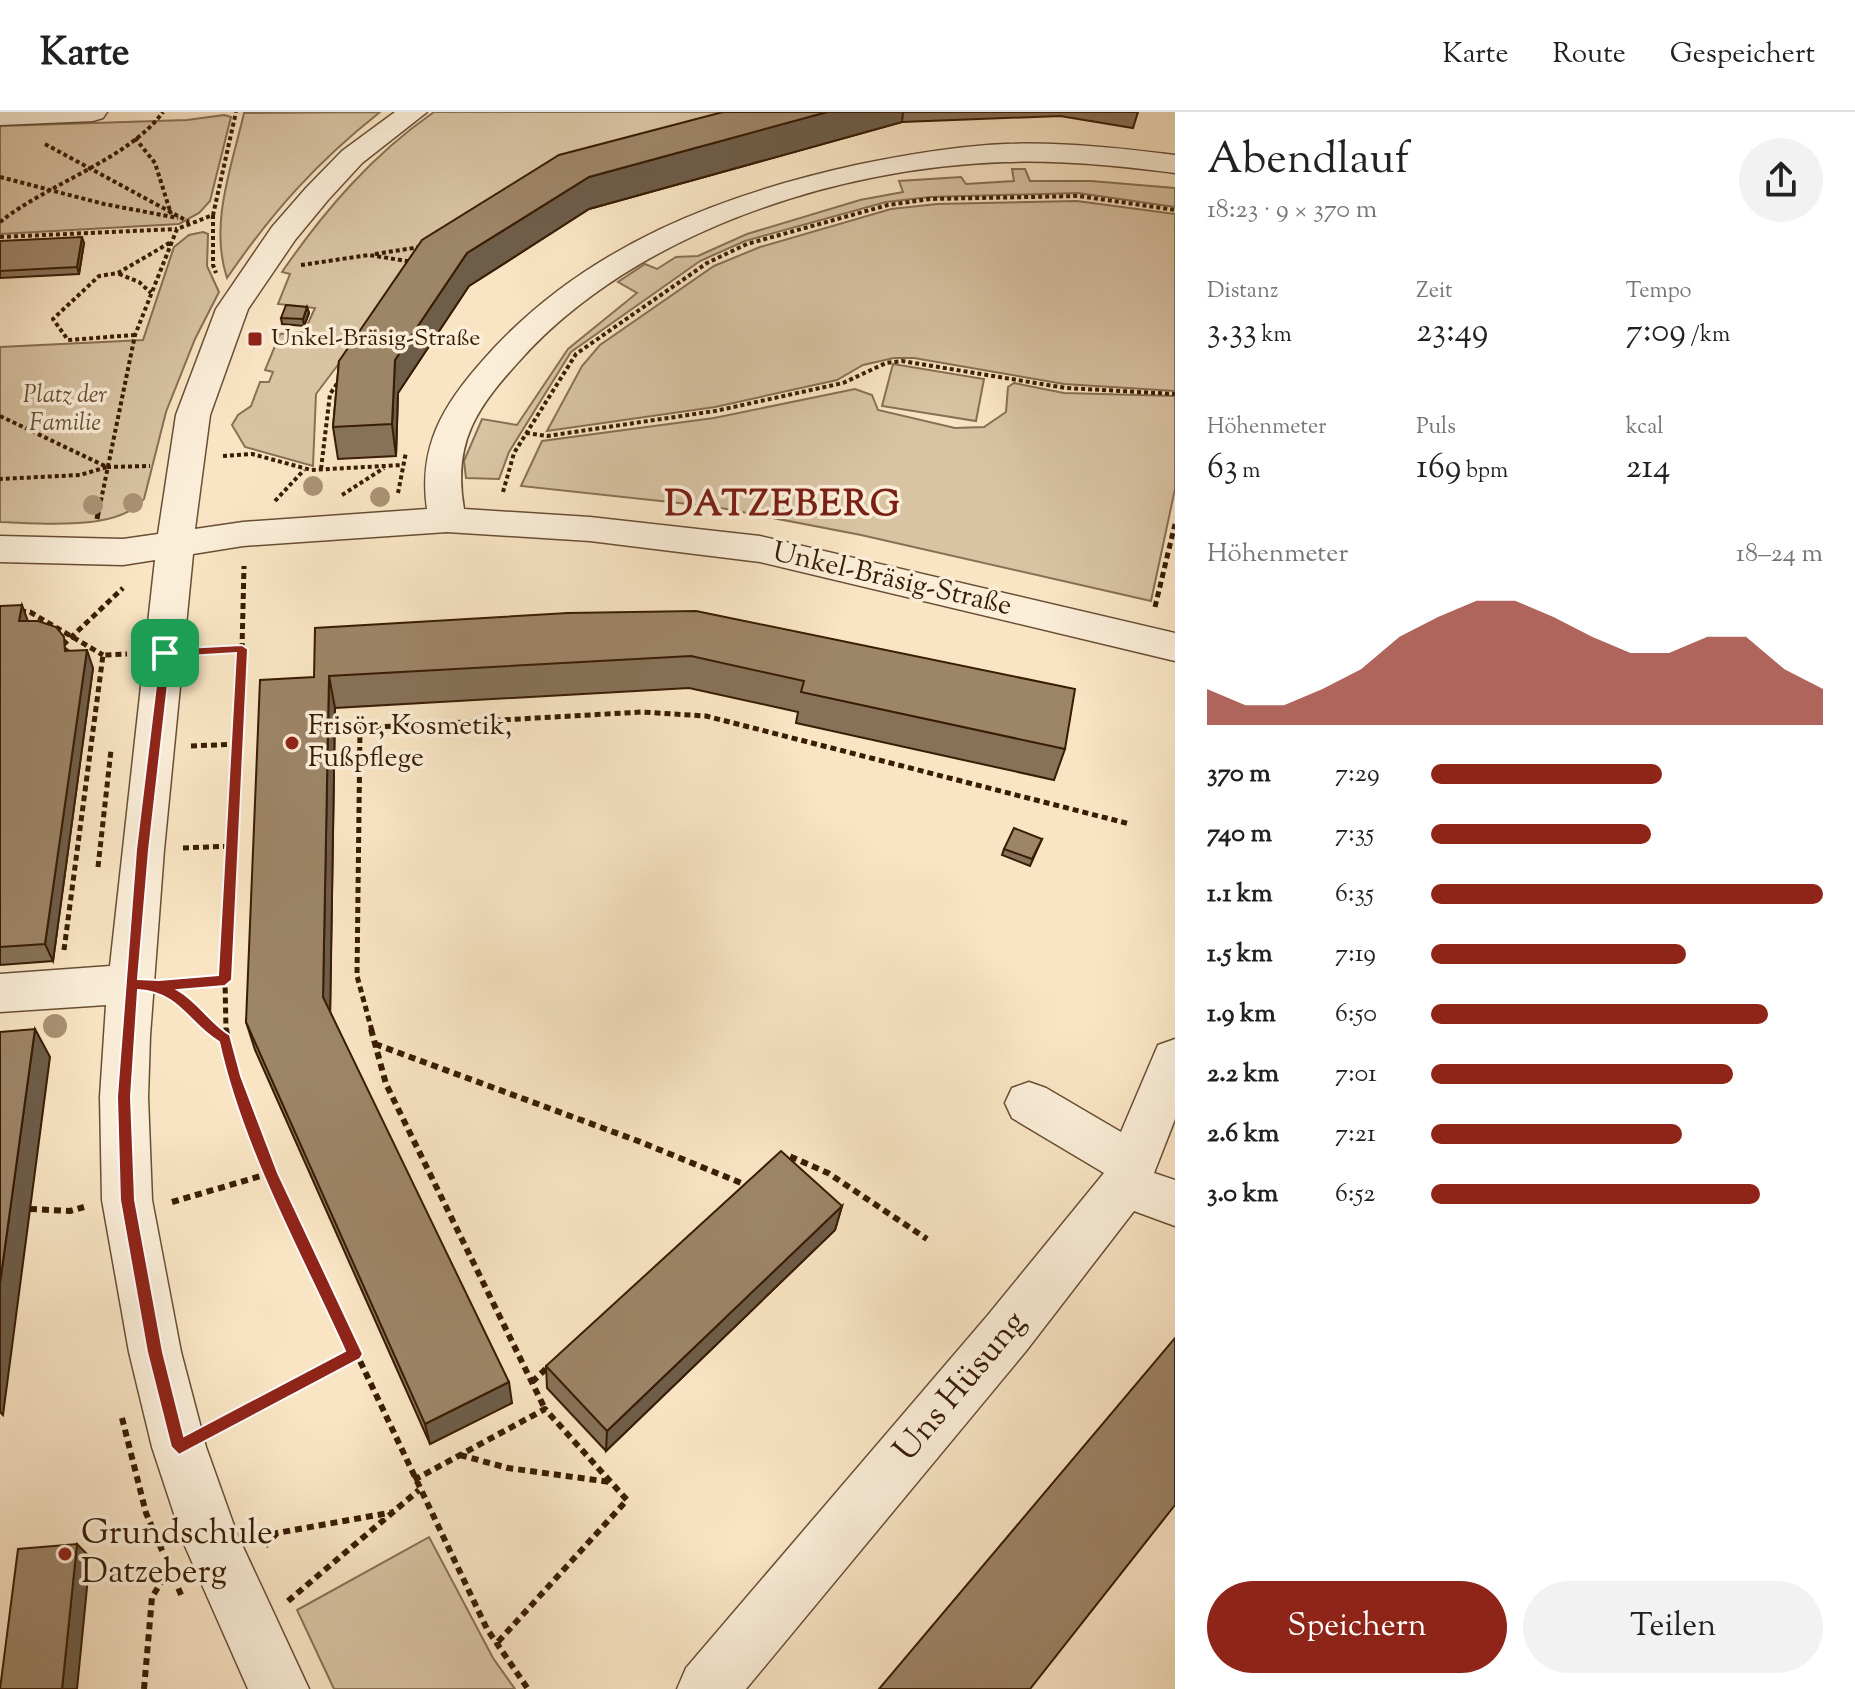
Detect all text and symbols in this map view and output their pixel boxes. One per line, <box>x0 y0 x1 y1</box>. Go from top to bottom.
text: Karte <box>40 28 129 82</box>
text: Karte <box>1443 35 1508 75</box>
text: Route <box>1552 35 1626 75</box>
text: Gespeichert <box>1670 35 1815 75</box>
text: Abendlauf <box>1207 130 1410 193</box>
button: share <box>1739 138 1823 222</box>
text: 18:23 · 9 × 370 m <box>1207 192 1377 229</box>
text: Distanz <box>1207 276 1278 308</box>
text: Zeit <box>1416 276 1453 308</box>
text: Tempo <box>1626 276 1692 308</box>
text: 3.33 <box>1207 308 1257 357</box>
text: 23:49 <box>1416 308 1488 357</box>
text: 7:09 <box>1626 308 1686 357</box>
text: km <box>1257 320 1292 352</box>
text: /km <box>1686 320 1730 352</box>
place label: Unkel-Bräsig-Straße <box>271 322 481 356</box>
marker: Unkel-Bräsig-Straße <box>246 330 264 348</box>
park label: Platz der Familie <box>23 379 107 441</box>
text: Höhenmeter <box>1207 412 1326 444</box>
text: Puls <box>1416 412 1456 444</box>
text: kcal <box>1626 412 1663 444</box>
text: 63 <box>1207 444 1238 493</box>
text: 169 <box>1416 444 1461 493</box>
text: 214 <box>1626 444 1670 493</box>
text: m <box>1238 456 1261 488</box>
text: bpm <box>1461 456 1508 488</box>
district label: DATZEBERG <box>665 480 901 532</box>
street label: Unkel-Bräsig-Straße <box>768 533 1016 627</box>
text: Höhenmeter <box>1207 536 1348 573</box>
text: 18–24 m <box>1736 536 1823 573</box>
pin <box>131 619 199 687</box>
icon: arrive <box>143 631 187 675</box>
place label: Frisör, Kosmetik, Fußpflege <box>308 707 512 779</box>
marker: Frisör, Kosmetik, Fußpflege <box>283 734 301 752</box>
text: 370 m <box>1207 756 1271 793</box>
text: 7:29 <box>1335 756 1380 793</box>
text: 740 m <box>1207 816 1272 853</box>
text: 7:35 <box>1335 816 1374 853</box>
text: 1.1 km <box>1207 876 1272 913</box>
text: 6:35 <box>1335 876 1374 913</box>
text: 1.5 km <box>1207 936 1273 973</box>
text: 7:19 <box>1335 936 1376 973</box>
text: 1.9 km <box>1207 996 1276 1033</box>
text: 6:50 <box>1335 996 1377 1033</box>
text: 2.2 km <box>1207 1056 1279 1093</box>
text: 7:01 <box>1335 1056 1377 1093</box>
text: 2.6 km <box>1207 1116 1279 1153</box>
text: 7:21 <box>1335 1116 1376 1153</box>
text: 3.0 km <box>1207 1176 1278 1213</box>
text: 6:52 <box>1335 1176 1375 1213</box>
street label: Uns Hüsung <box>883 1301 1039 1473</box>
place label: Grundschule Datzeberg <box>81 1510 273 1598</box>
marker: Grundschule Datzeberg <box>56 1545 74 1563</box>
button: Speichern <box>1207 1581 1507 1673</box>
button: Teilen <box>1523 1581 1823 1673</box>

